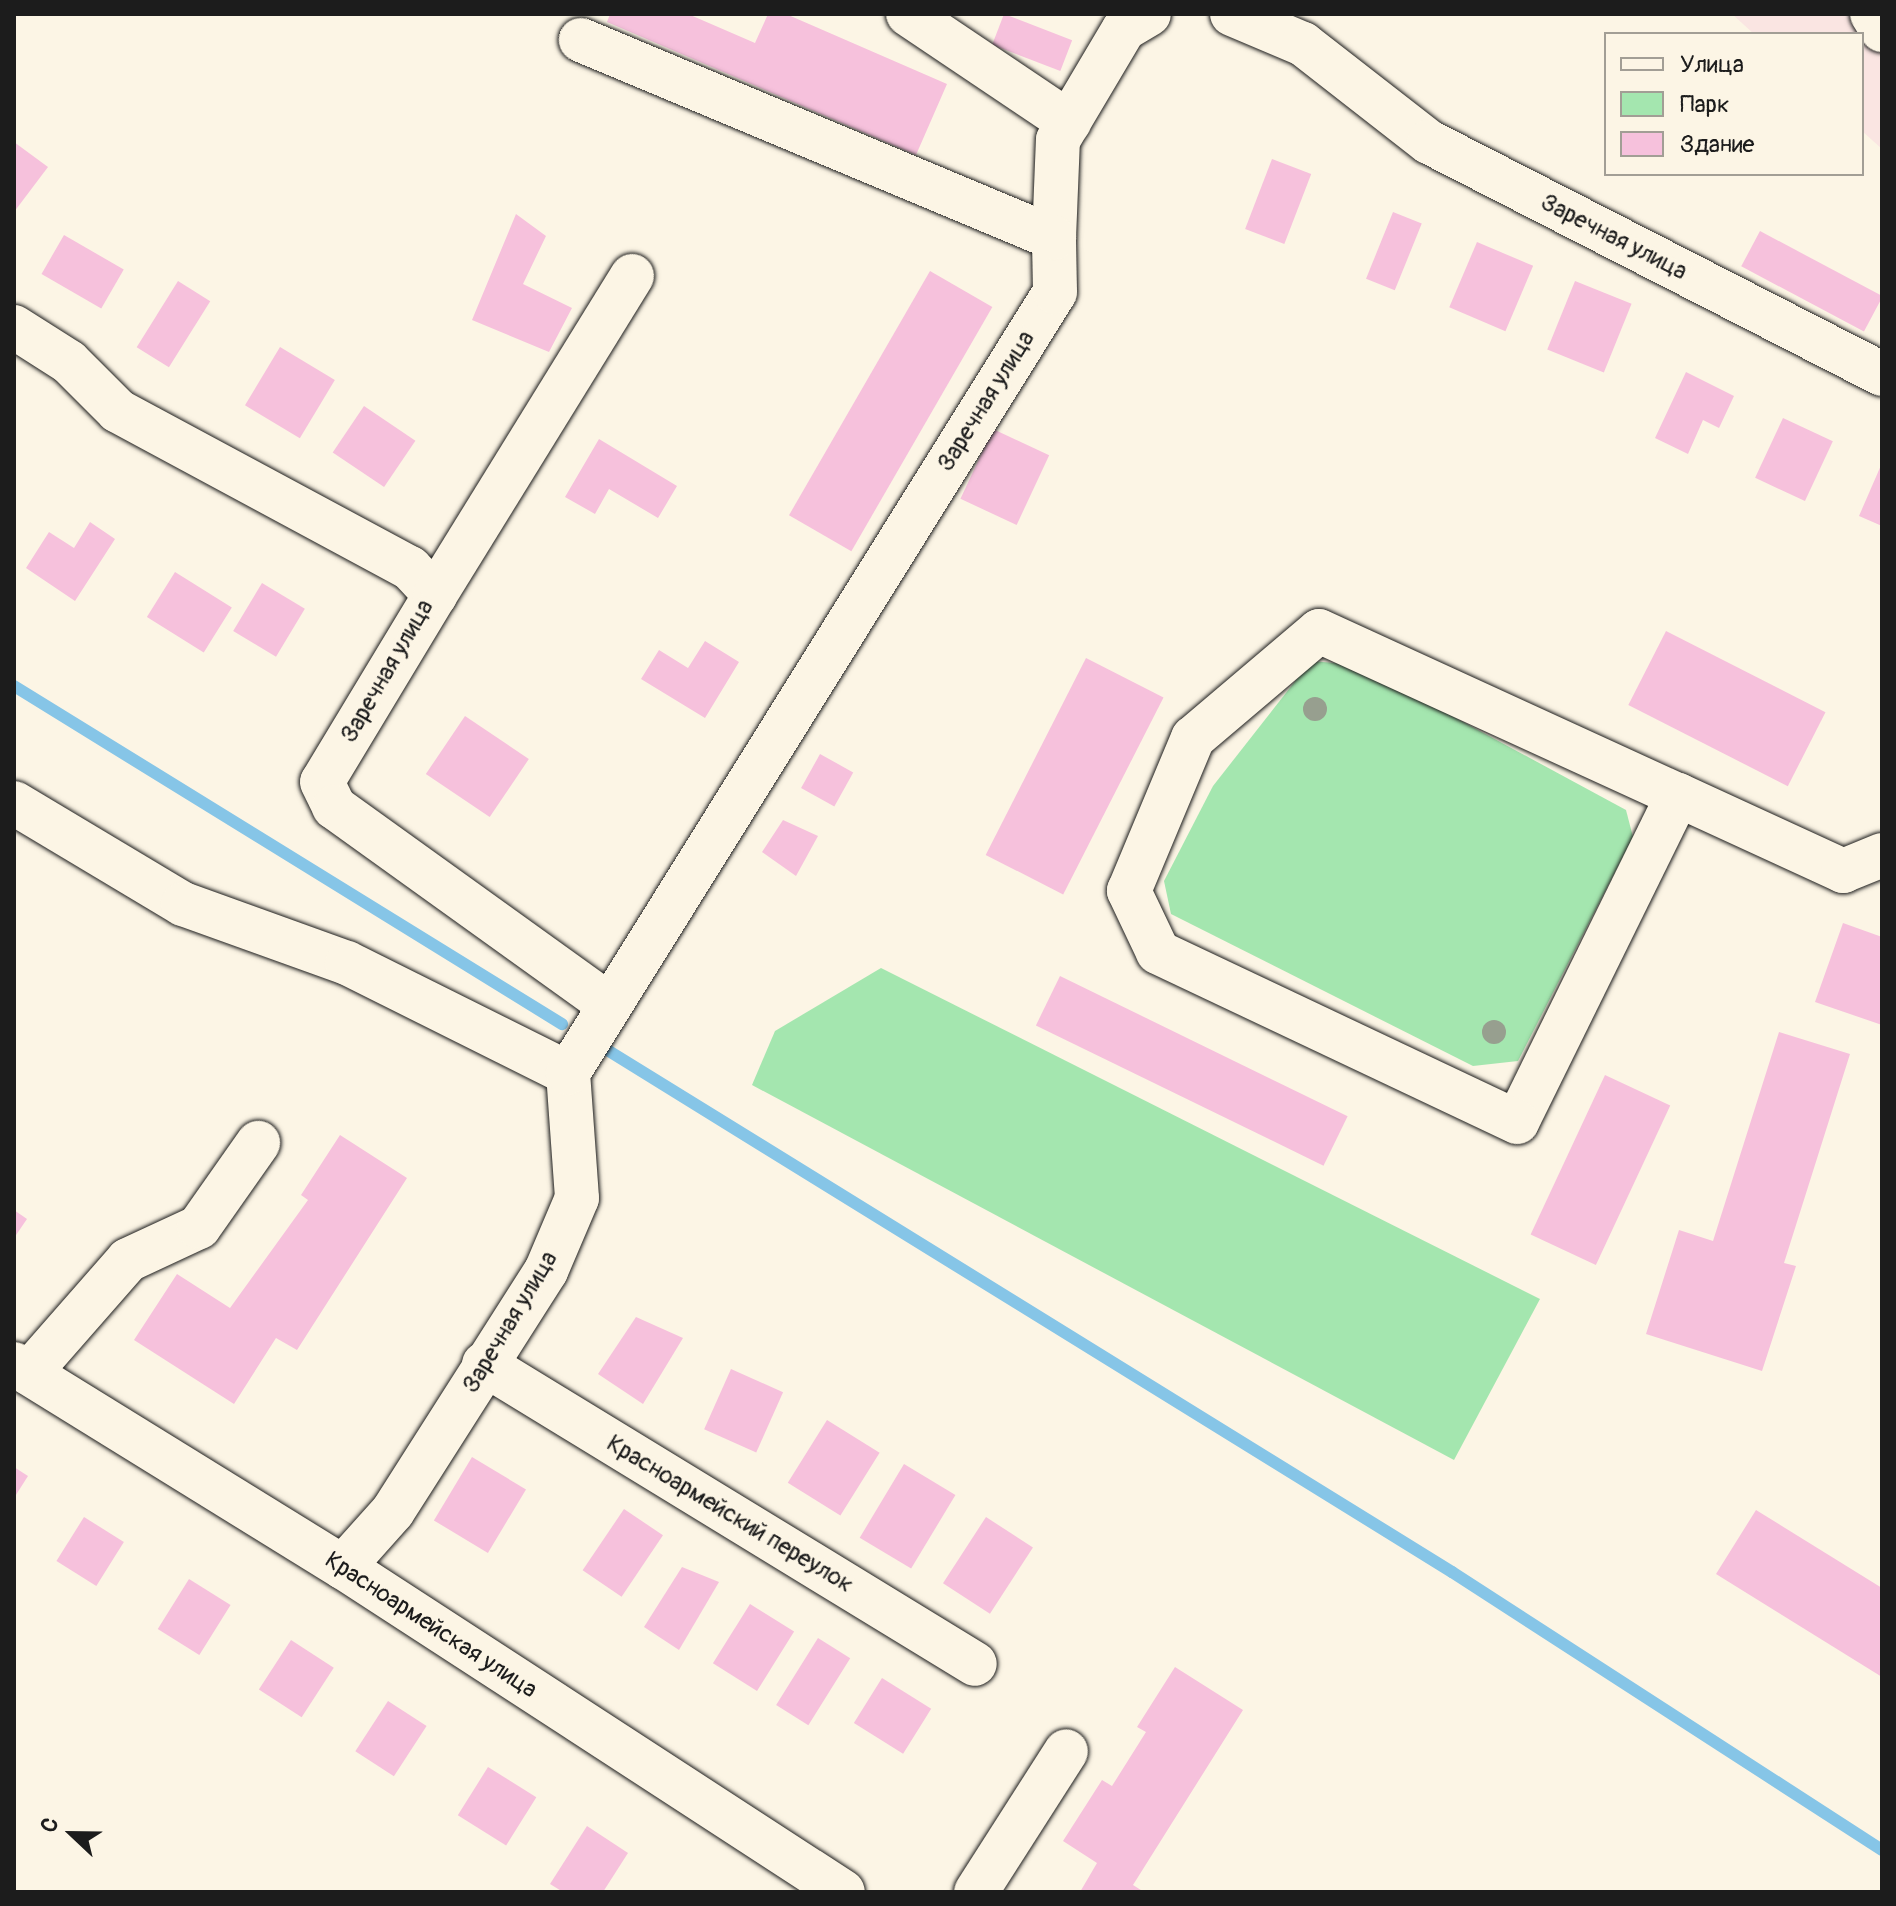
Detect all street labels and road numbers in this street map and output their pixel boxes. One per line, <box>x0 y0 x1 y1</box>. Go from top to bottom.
street label: Заречная улица <box>1536 188 1692 286</box>
street label: Заречная улица <box>931 325 1041 477</box>
street label: Заречная улица <box>334 594 440 748</box>
street label: Заречная улица <box>456 1246 564 1398</box>
street label: Красноармейский переулок <box>602 1429 858 1599</box>
street label: Красноармейская улица <box>320 1546 542 1704</box>

